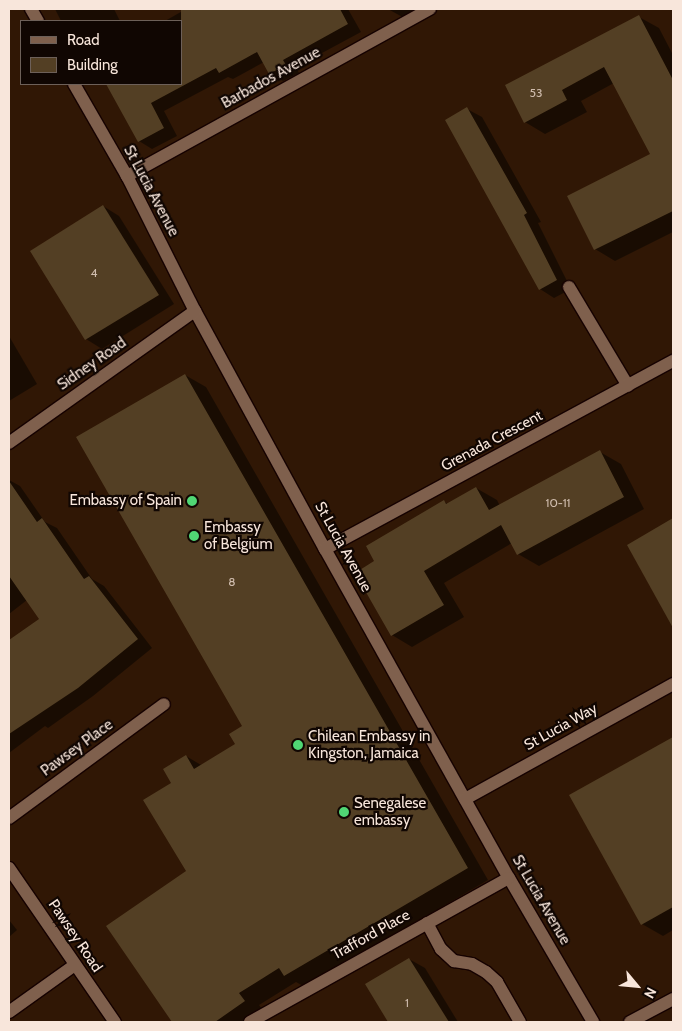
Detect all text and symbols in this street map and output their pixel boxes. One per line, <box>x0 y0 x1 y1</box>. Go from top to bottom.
legend <box>20 20 182 85</box>
text: Road <box>67 31 100 49</box>
street label: Barbados Avenue <box>218 43 324 113</box>
text: Building <box>67 56 118 74</box>
house number: 53 <box>530 86 542 100</box>
street label: St Lucia Avenue <box>119 142 183 240</box>
house number: 4 <box>91 266 97 280</box>
street label: Sidney Road <box>54 334 130 394</box>
street label: Grenada Crescent <box>438 407 546 475</box>
place label: Embassy of Spain <box>69 492 182 510</box>
marker: Embassy of Spain <box>186 495 198 507</box>
house number: 10-11 <box>545 496 571 510</box>
street label: St Lucia Avenue <box>311 499 375 595</box>
place label: Embassy of Belgium <box>204 518 273 553</box>
marker: Embassy of Belgium <box>188 530 200 542</box>
house number: 8 <box>228 575 236 589</box>
street label: St Lucia Way <box>521 700 601 754</box>
street label: Pawsey Place <box>37 716 117 780</box>
place label: Chilean Embassy in Kingston, Jamaica <box>308 727 430 762</box>
marker: Chilean Embassy in Kingston, Jamaica <box>292 739 304 751</box>
place label: Senegalese embassy <box>354 794 426 829</box>
marker: Senegalese embassy <box>338 806 350 818</box>
street label: St Lucia Avenue <box>508 852 574 948</box>
street label: Pawsey Road <box>44 896 106 976</box>
street label: Trafford Place <box>329 906 413 964</box>
north arrow <box>612 961 662 1011</box>
text: N <box>640 984 661 1002</box>
house number: 1 <box>405 996 409 1010</box>

